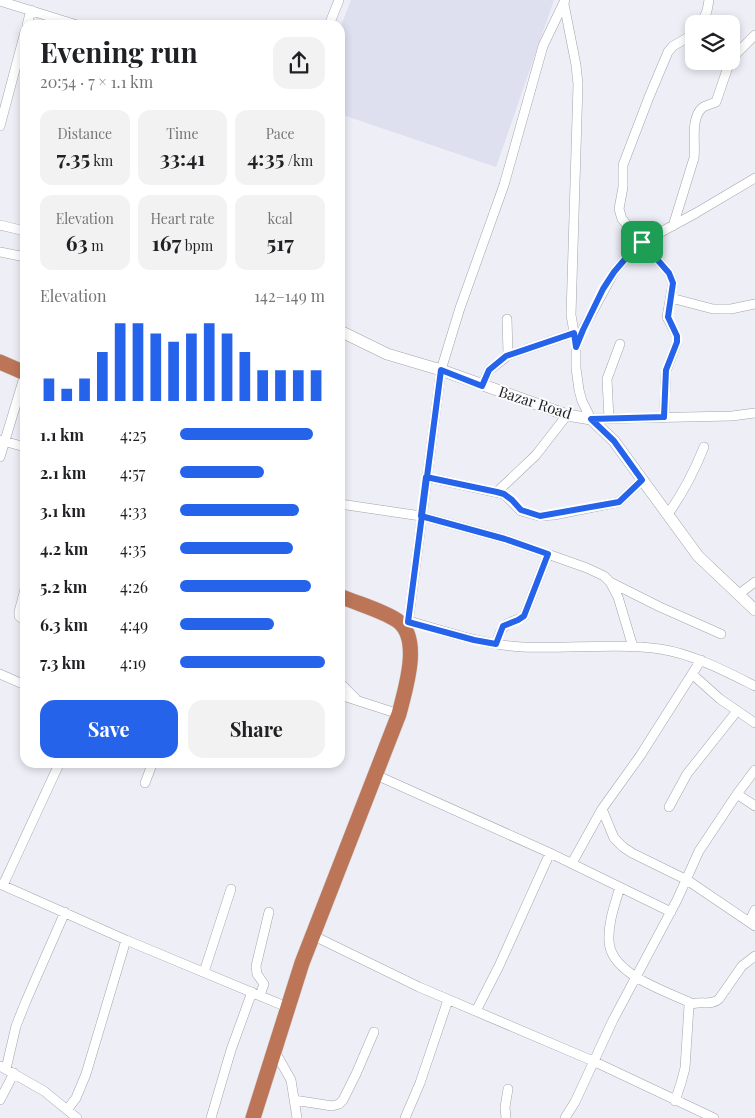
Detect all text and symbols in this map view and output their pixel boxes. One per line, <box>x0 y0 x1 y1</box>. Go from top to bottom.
map controls <box>685 15 740 70</box>
button: layers <box>685 15 740 70</box>
text: Evening run <box>40 33 198 70</box>
button: share <box>273 37 325 89</box>
text: 20:54 · 7 × 1.1 km <box>40 71 153 92</box>
text: Distance <box>58 124 112 143</box>
text: Time <box>166 124 199 143</box>
text: Pace <box>266 124 295 143</box>
text: 7.35 <box>56 143 90 171</box>
text: 33:41 <box>160 143 205 171</box>
text: 4:35 <box>247 143 284 171</box>
text: km <box>90 151 113 170</box>
text: /km <box>284 151 313 170</box>
text: Elevation <box>56 209 114 228</box>
text: Heart rate <box>150 209 215 228</box>
text: kcal <box>268 209 293 228</box>
pin <box>621 221 663 263</box>
text: 63 <box>66 228 88 256</box>
text: 167 <box>152 228 181 256</box>
text: 517 <box>267 228 294 256</box>
icon: arrive <box>628 228 656 256</box>
text: m <box>88 236 104 255</box>
text: bpm <box>181 236 213 255</box>
text: Elevation <box>40 285 107 306</box>
text: 142–149 m <box>254 285 325 306</box>
street label: Bazar Road <box>496 381 575 423</box>
text: 1.1 km <box>40 424 84 445</box>
text: 4:25 <box>120 424 146 445</box>
text: 2.1 km <box>40 462 86 483</box>
text: 4:57 <box>120 462 145 483</box>
text: 3.1 km <box>40 500 86 521</box>
text: 4:33 <box>120 500 147 521</box>
text: 4.2 km <box>40 538 88 559</box>
text: 4:35 <box>120 538 146 559</box>
text: 5.2 km <box>40 576 87 597</box>
text: 4:26 <box>120 576 148 597</box>
text: 6.3 km <box>40 614 88 635</box>
text: 4:49 <box>120 614 148 635</box>
text: 7.3 km <box>40 652 86 673</box>
text: 4:19 <box>120 652 146 673</box>
button: Save <box>40 700 178 758</box>
button: Share <box>188 700 325 758</box>

